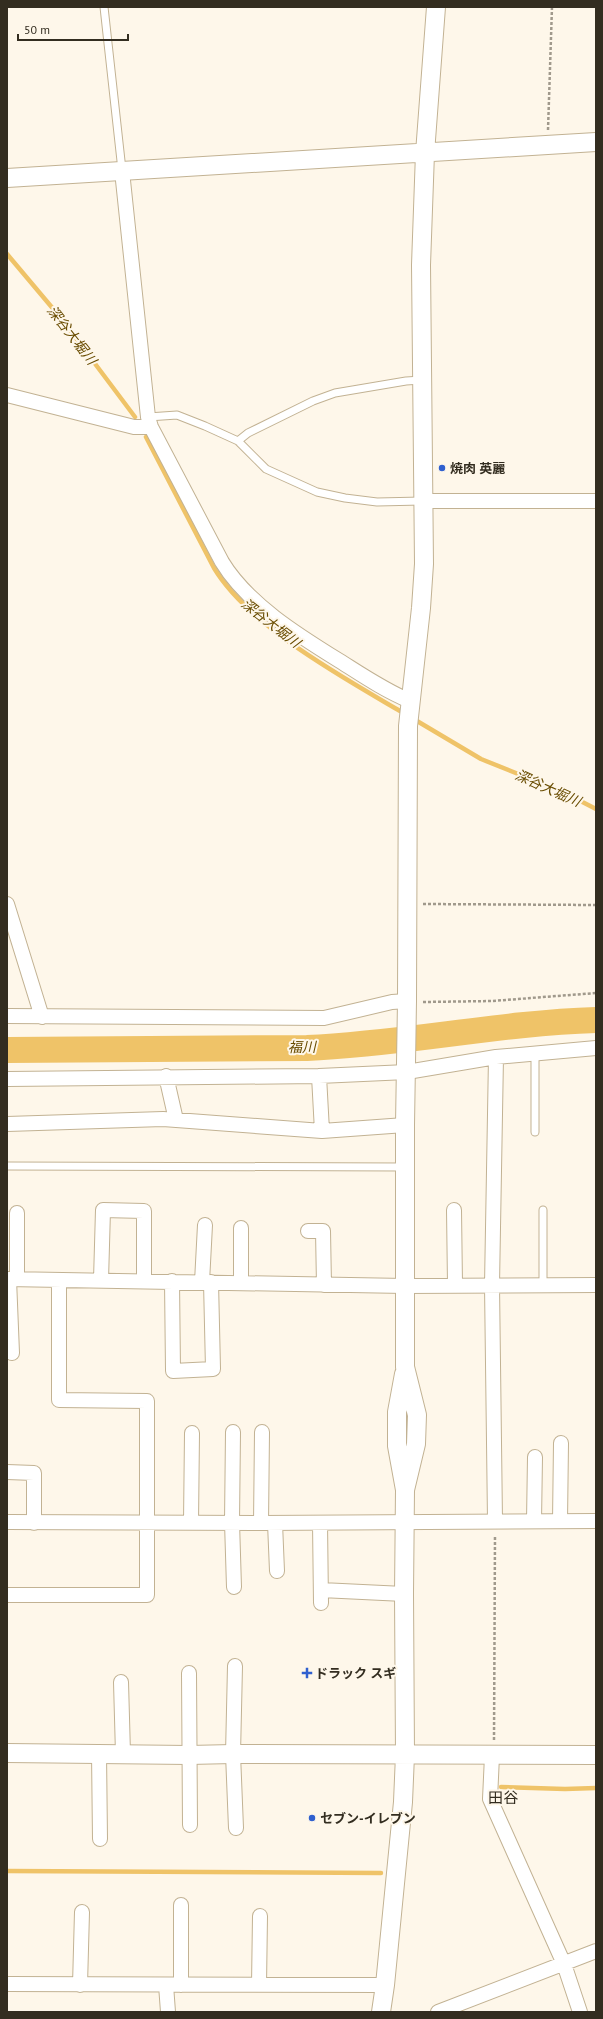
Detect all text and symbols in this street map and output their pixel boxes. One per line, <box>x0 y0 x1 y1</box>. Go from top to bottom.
scale bar <box>18 16 128 42</box>
text: 50 m <box>24 22 50 37</box>
water label: 深谷大堀川 <box>43 302 102 370</box>
place label: 焼肉 英麗 <box>450 460 505 477</box>
marker: 焼肉 英麗 <box>437 463 447 473</box>
water label: 深谷大堀川 <box>238 594 306 653</box>
water label: 深谷大堀川 <box>512 766 585 811</box>
water label: 福川 <box>288 1038 318 1056</box>
place label: ドラック スギ <box>315 1665 396 1682</box>
marker: ドラック スギ <box>302 1668 312 1678</box>
district label: 田谷 <box>488 1788 518 1807</box>
place label: セブン-イレブン <box>320 1810 416 1827</box>
marker: セブン-イレブン <box>307 1813 317 1823</box>

